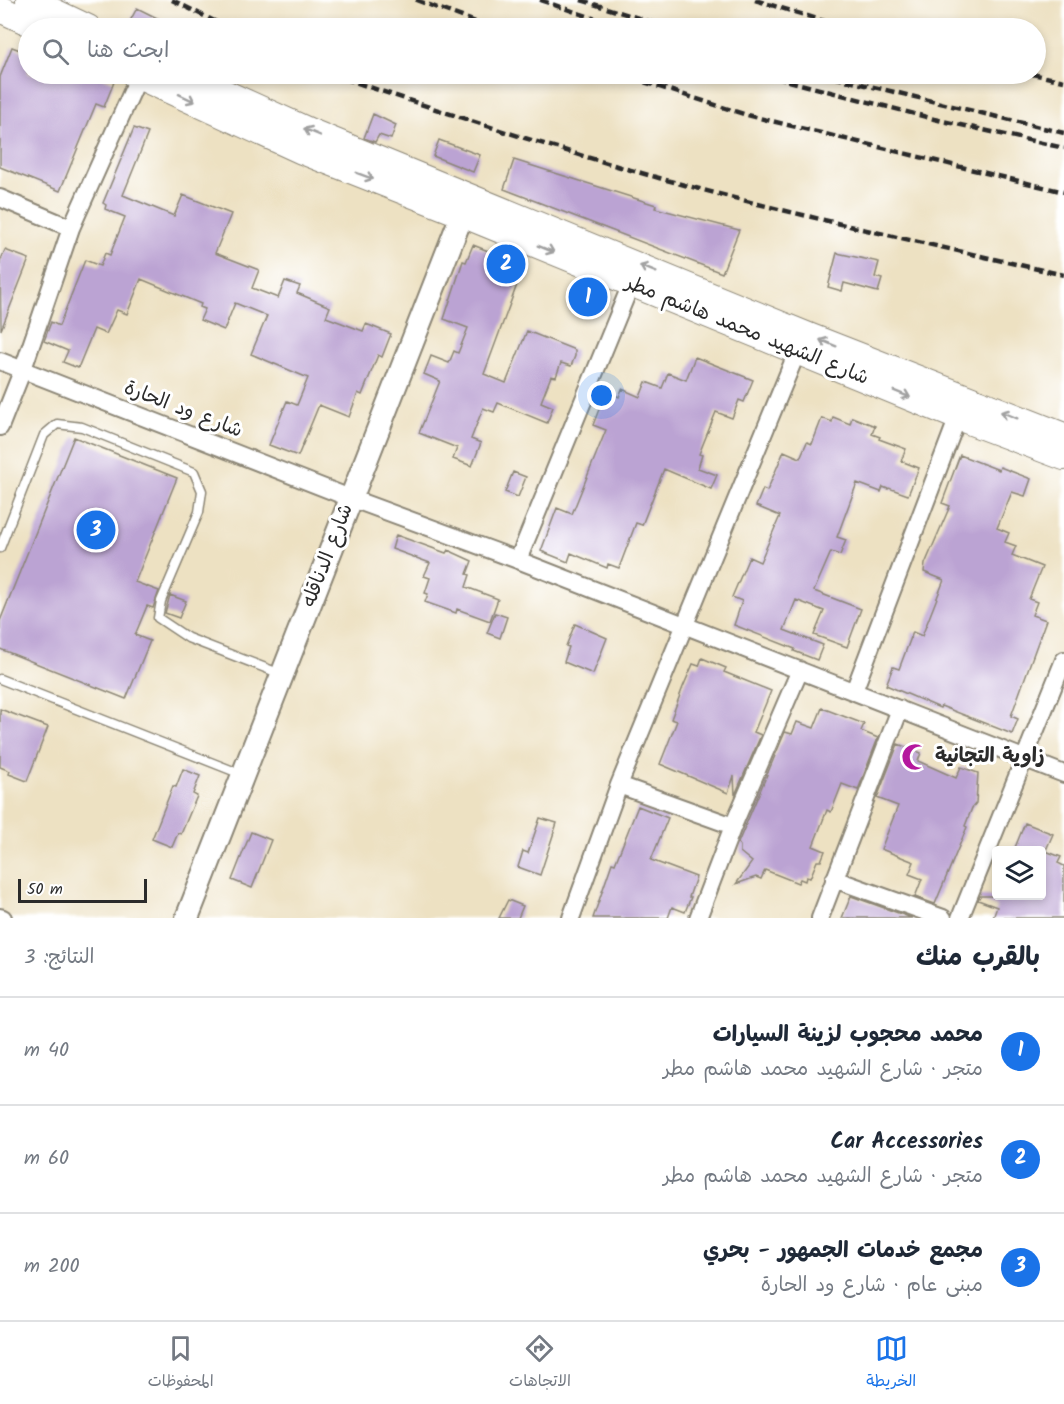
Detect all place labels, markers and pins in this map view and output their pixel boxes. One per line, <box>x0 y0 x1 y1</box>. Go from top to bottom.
pin: 2 <box>486 242 526 286</box>
pin: 1 <box>568 274 608 320</box>
pin: 3 <box>76 508 116 552</box>
place label: زاوية التجانية <box>935 741 1045 773</box>
mosque icon: زاوية التجانية <box>900 742 930 772</box>

